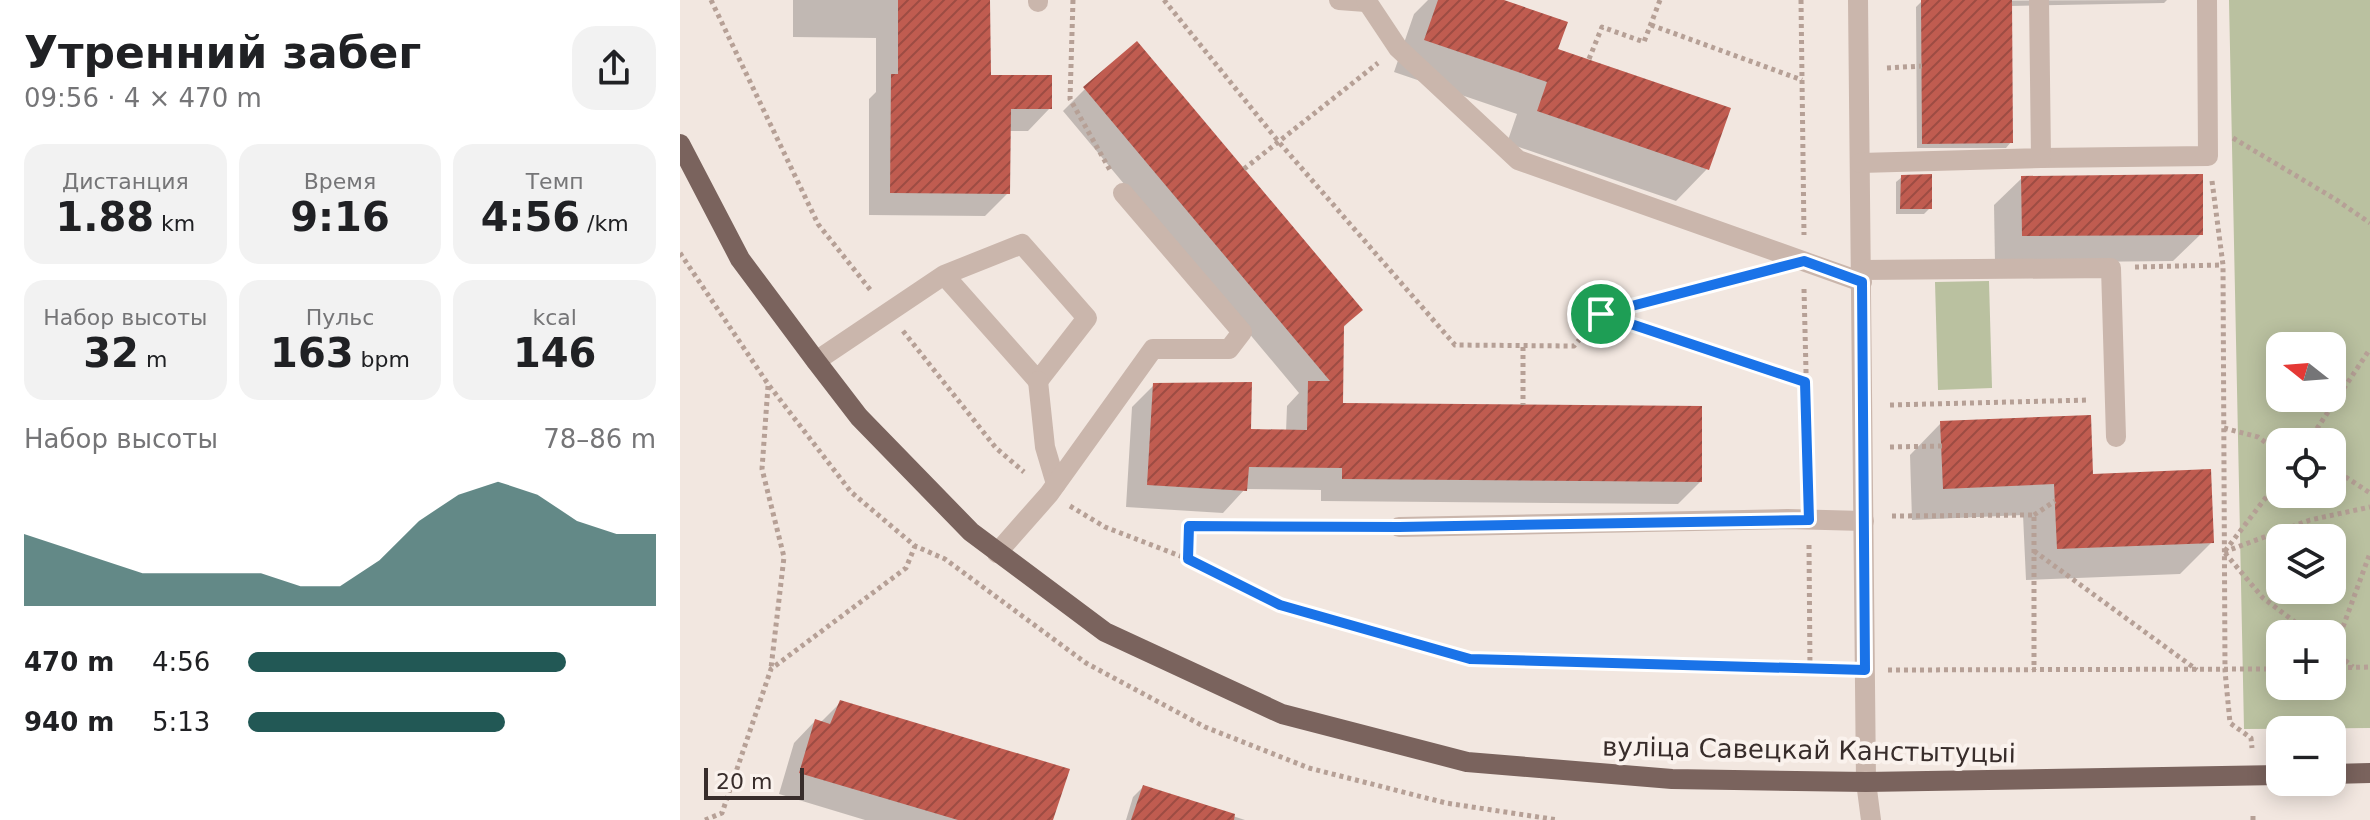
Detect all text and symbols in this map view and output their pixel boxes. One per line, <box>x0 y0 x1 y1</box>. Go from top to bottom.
button: share <box>572 26 656 110</box>
text: Утренний забег <box>24 27 421 78</box>
text: 09:56 · 4 × 470 m <box>24 83 262 113</box>
text: Дистанция <box>62 169 189 194</box>
text: Время <box>304 169 376 194</box>
text: Темп <box>526 169 584 194</box>
text: 1.88 <box>55 194 154 240</box>
text: 9:16 <box>290 194 390 240</box>
text: 4:56 <box>481 194 580 240</box>
text: km <box>154 211 195 236</box>
text: /km <box>580 211 629 236</box>
pin <box>1567 280 1635 348</box>
icon: arrive <box>1579 292 1623 336</box>
text: Набор высоты <box>43 305 207 330</box>
text: Пульс <box>306 305 374 330</box>
text: kcal <box>532 305 577 330</box>
text: 32 <box>83 330 139 376</box>
text: 163 <box>270 330 354 376</box>
text: 146 <box>513 330 596 376</box>
north arrow <box>2266 332 2346 412</box>
map controls <box>2266 332 2346 796</box>
text: m <box>139 347 167 372</box>
text: bpm <box>354 347 410 372</box>
text: Набор высоты <box>24 424 218 454</box>
text: 78–86 m <box>543 424 656 454</box>
button: locate <box>2266 428 2346 508</box>
button: layers <box>2266 524 2346 604</box>
button: + <box>2266 620 2346 700</box>
text: 470 m <box>24 647 114 677</box>
text: 4:56 <box>152 647 210 677</box>
text: 940 m <box>24 707 114 737</box>
text: 5:13 <box>152 707 210 737</box>
button: − <box>2266 716 2346 796</box>
street label: вуліца Савецкай Канстытуцыі <box>1602 731 2016 769</box>
scale bar <box>704 764 804 800</box>
text: 20 m <box>716 769 772 794</box>

